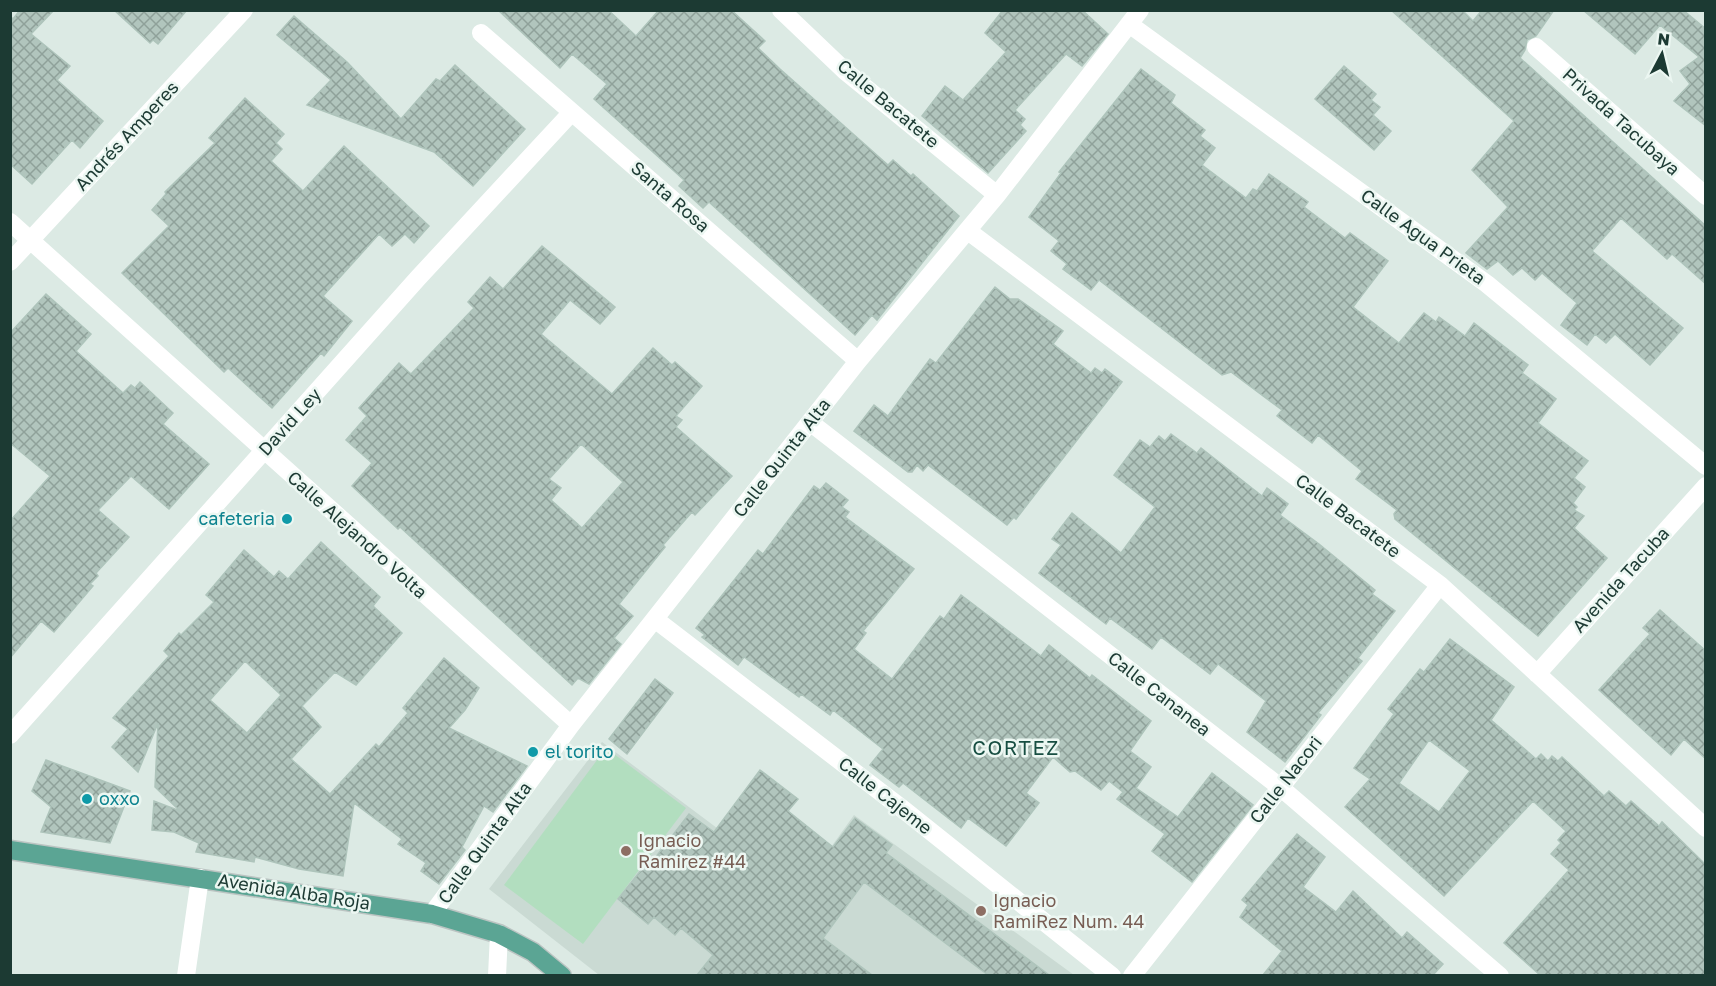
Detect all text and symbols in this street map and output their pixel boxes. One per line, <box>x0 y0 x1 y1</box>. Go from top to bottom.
north arrow <box>1632 24 1692 84</box>
text: N <box>1657 28 1671 50</box>
street label: Calle Bacatete <box>833 54 944 152</box>
street label: Privada Tacubaya <box>1559 63 1685 180</box>
street label: Andrés Amperes <box>70 76 183 195</box>
street label: Santa Rosa <box>627 156 714 236</box>
street label: Calle Agua Prieta <box>1357 184 1490 289</box>
street label: David Ley <box>253 383 325 460</box>
street label: Calle Quinta Alta <box>728 393 835 521</box>
street label: Calle Alejandro Volta <box>283 466 432 603</box>
street label: Calle Bacatete <box>1292 469 1406 562</box>
place label: cafeteria <box>199 507 275 529</box>
marker: cafeteria <box>280 512 294 526</box>
street label: Avenida Tacuba <box>1567 522 1673 637</box>
street label: Calle Cananea <box>1104 646 1215 740</box>
street label: Calle Nacori <box>1244 731 1326 828</box>
district label: CORTEZ <box>972 735 1060 759</box>
place label: el torito <box>545 740 614 762</box>
marker: el torito <box>526 745 540 759</box>
street label: Calle Cajeme <box>834 752 937 839</box>
street label: Calle Quinta Alta <box>433 777 536 908</box>
place label: oxxo <box>99 787 140 809</box>
marker: oxxo <box>80 792 94 806</box>
place label: Ignacio Ramirez #44 <box>638 829 746 872</box>
marker: Ignacio Ramirez #44 <box>619 844 633 858</box>
street label: Avenida Alba Roja <box>216 868 372 914</box>
place label: Ignacio RamiRez Num. 44 <box>993 889 1145 932</box>
marker: Ignacio RamiRez Num. 44 <box>974 904 988 918</box>

